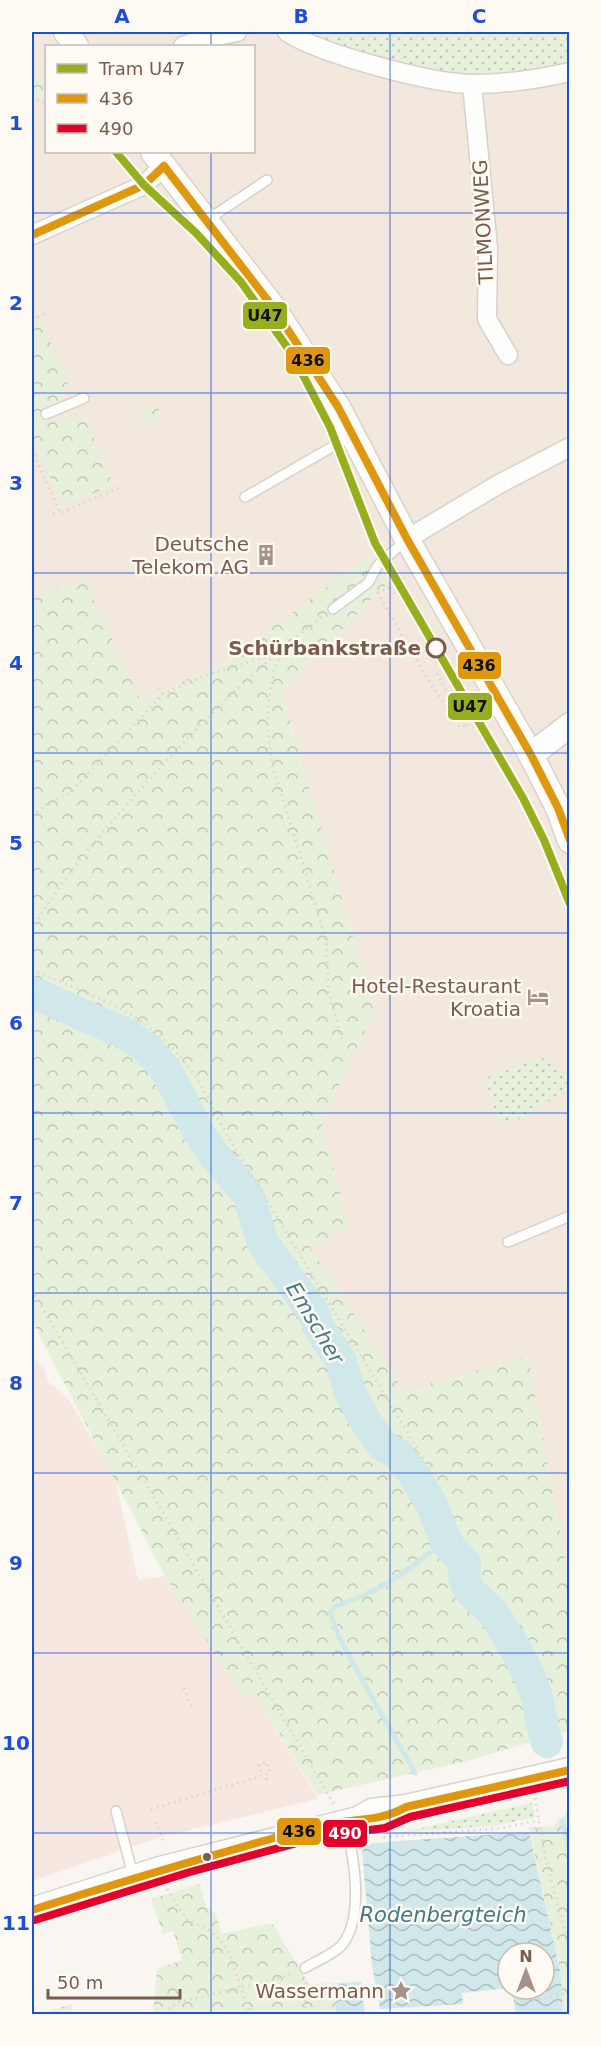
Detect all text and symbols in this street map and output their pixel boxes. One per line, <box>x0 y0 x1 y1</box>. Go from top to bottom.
text: A <box>114 4 130 28</box>
text: B <box>293 4 309 28</box>
text: C <box>472 4 486 28</box>
legend <box>45 45 255 153</box>
text: Tram U47 <box>98 58 185 79</box>
text: 436 <box>99 88 133 109</box>
text: 1 <box>9 111 23 135</box>
text: 490 <box>99 118 133 139</box>
street label: TILMONWEG <box>468 159 498 286</box>
text: 2 <box>9 291 23 315</box>
line badge: U47 <box>242 301 288 330</box>
text: U47 <box>247 306 283 325</box>
line badge: 436 <box>285 346 331 375</box>
text: 436 <box>291 351 325 370</box>
text: 3 <box>9 471 23 495</box>
place label: Deutsche Telekom AG <box>131 532 249 579</box>
building icon: Deutsche Telekom AG <box>254 543 278 567</box>
place label: Schürbankstraße <box>228 636 421 660</box>
marker: Schürbankstraße <box>426 638 446 658</box>
text: 4 <box>9 651 23 675</box>
line badge: 436 <box>457 651 502 680</box>
text: 436 <box>462 656 496 675</box>
line badge: U47 <box>447 692 493 721</box>
text: U47 <box>452 697 488 716</box>
text: 5 <box>9 831 23 855</box>
place label: Hotel-Restaurant Kroatia <box>351 974 521 1021</box>
hotel icon: Hotel-Restaurant Kroatia <box>526 985 550 1009</box>
text: 6 <box>9 1011 23 1035</box>
text: 7 <box>9 1191 23 1215</box>
water label: Emscher <box>281 1278 349 1369</box>
text: 8 <box>9 1371 23 1395</box>
text: 9 <box>9 1551 23 1575</box>
text: 10 <box>2 1731 30 1755</box>
line badge: 436 <box>276 1817 322 1846</box>
line badge: 490 <box>322 1819 368 1848</box>
text: 436 <box>282 1822 316 1841</box>
text: 490 <box>328 1824 362 1843</box>
unlabelled marker <box>201 1851 213 1863</box>
water label: Rodenbergteich <box>359 1903 527 1927</box>
text: 11 <box>2 1911 30 1935</box>
north arrow <box>496 1941 556 2001</box>
text: N <box>519 1947 533 1966</box>
scale bar <box>48 1962 180 2000</box>
text: 50 m <box>57 1972 103 1993</box>
place label: Wassermann <box>255 1979 384 2003</box>
place icon: Wassermann <box>389 1979 413 2003</box>

